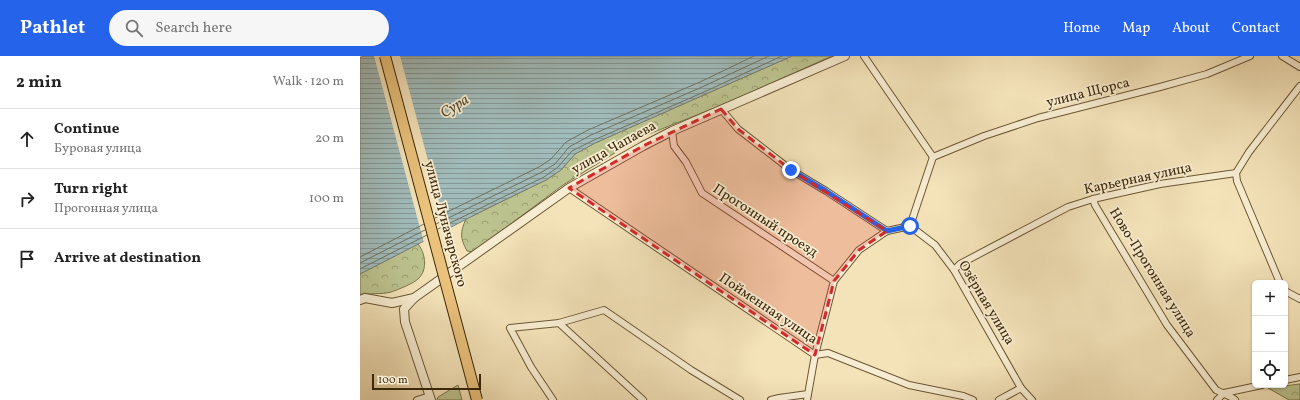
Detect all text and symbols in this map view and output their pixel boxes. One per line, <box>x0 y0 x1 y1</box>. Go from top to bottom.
search box <box>109 10 389 46</box>
text: Pathlet <box>20 15 85 41</box>
icon: search <box>123 17 145 39</box>
text: Search here <box>155 18 232 39</box>
text: Home <box>1063 19 1100 38</box>
text: Map <box>1122 19 1150 38</box>
text: About <box>1172 19 1210 38</box>
text: Contact <box>1232 19 1280 38</box>
text: 2 min <box>16 71 62 94</box>
text: Walk · 120 m <box>273 73 344 91</box>
street label: улица Щорса <box>1044 73 1132 113</box>
water label: Сура <box>437 90 473 124</box>
street label: улица Чапаева <box>568 117 660 179</box>
text: Continue <box>54 119 119 140</box>
icon: ahead <box>16 128 38 150</box>
text: 20 m <box>315 130 344 148</box>
text: Буровая улица <box>54 140 142 158</box>
street label: Карьерная улица <box>1082 158 1194 200</box>
street label: улица Луначарского <box>419 159 471 289</box>
route end <box>782 161 800 179</box>
text: Turn right <box>54 179 128 200</box>
street label: Прогонный проезд <box>709 180 821 262</box>
icon: right <box>16 188 38 210</box>
text: 100 m <box>309 190 344 208</box>
text: Прогонная улица <box>54 200 158 218</box>
street label: Ново-Прогонная улица <box>1104 204 1200 342</box>
route start <box>901 217 919 235</box>
icon: arrive <box>16 248 38 270</box>
text: Arrive at destination <box>54 248 201 269</box>
street label: Озёрная улица <box>953 257 1019 349</box>
street label: Пойменная улица <box>715 269 821 349</box>
map controls <box>1252 280 1288 388</box>
button: + <box>1252 280 1288 316</box>
button: − <box>1252 316 1288 352</box>
button: locate <box>1252 352 1288 388</box>
scale bar <box>372 372 481 391</box>
text: 100 m <box>378 373 408 388</box>

